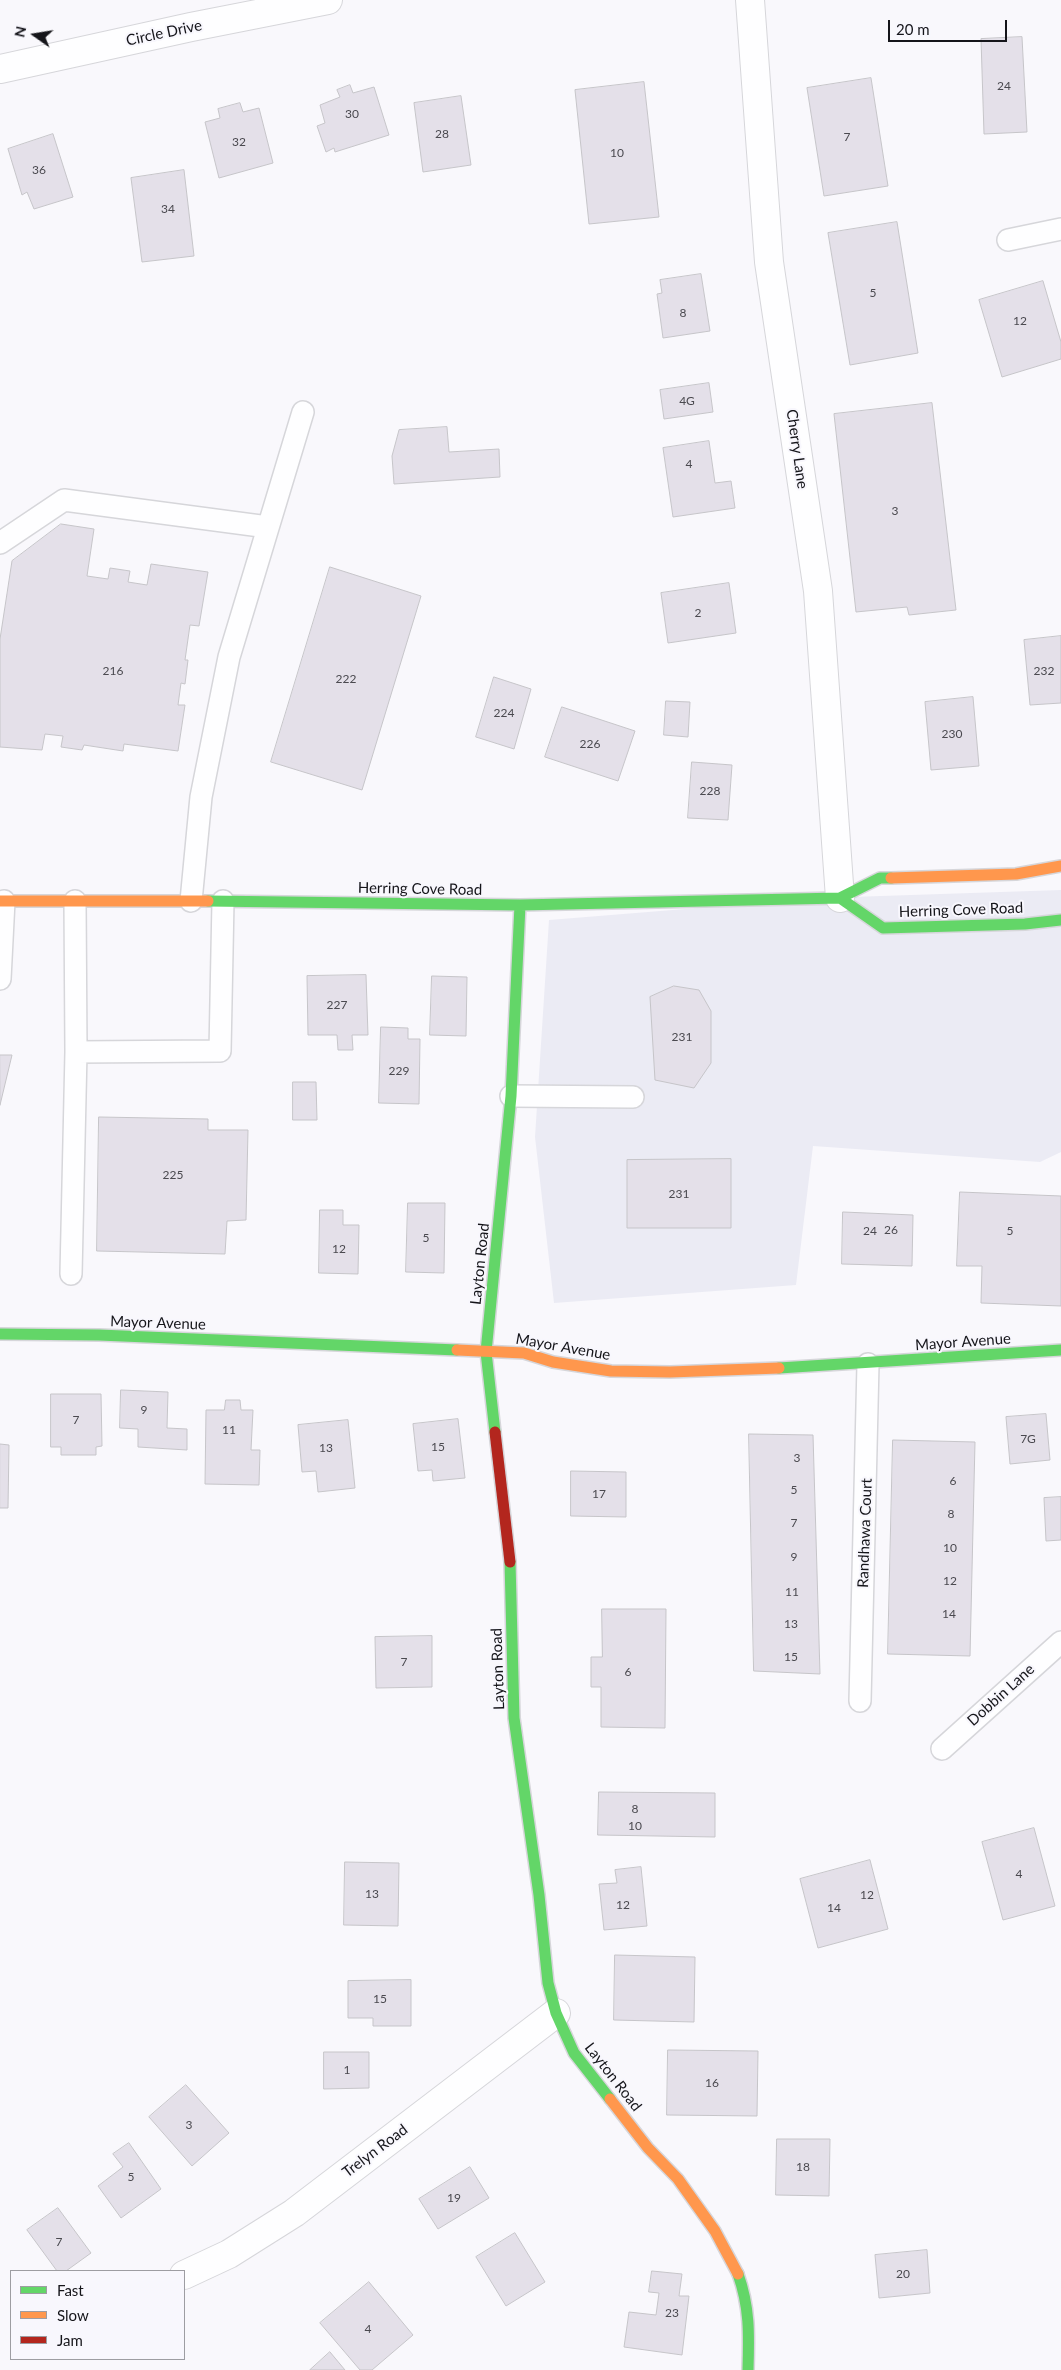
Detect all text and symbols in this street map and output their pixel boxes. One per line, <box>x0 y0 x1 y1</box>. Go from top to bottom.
north arrow <box>10 10 60 60</box>
scale bar <box>891 10 1010 42</box>
street label: Circle Drive <box>124 16 204 50</box>
text: 20 m <box>896 20 930 38</box>
text: N <box>10 24 29 39</box>
house number: 24 <box>997 79 1011 93</box>
house number: 30 <box>345 107 359 121</box>
house number: 28 <box>435 127 449 141</box>
house number: 7 <box>844 130 850 144</box>
house number: 32 <box>232 135 246 149</box>
house number: 10 <box>610 146 624 160</box>
house number: 36 <box>32 163 46 177</box>
house number: 34 <box>161 202 175 216</box>
house number: 5 <box>870 286 876 300</box>
house number: 8 <box>680 306 686 320</box>
house number: 12 <box>1013 314 1027 328</box>
house number: 4G <box>679 394 695 408</box>
street label: Cherry Lane <box>783 408 811 490</box>
house number: 4 <box>686 457 692 471</box>
house number: 3 <box>892 504 898 518</box>
house number: 2 <box>695 606 701 620</box>
house number: 216 <box>103 664 123 678</box>
house number: 232 <box>1034 664 1054 678</box>
house number: 222 <box>336 672 356 686</box>
house number: 224 <box>494 706 514 720</box>
house number: 230 <box>942 727 962 741</box>
house number: 226 <box>580 737 600 751</box>
house number: 228 <box>700 784 720 798</box>
street label: Herring Cove Road <box>358 879 482 899</box>
street label: Herring Cove Road <box>899 899 1023 921</box>
house number: 227 <box>327 998 347 1012</box>
house number: 231 <box>672 1030 692 1044</box>
house number: 229 <box>389 1064 409 1078</box>
house number: 225 <box>163 1168 183 1182</box>
house number: 231 <box>669 1187 689 1201</box>
street label: Layton Road <box>467 1222 493 1306</box>
house number: 26 <box>884 1223 898 1237</box>
house number: 24 <box>863 1224 877 1238</box>
house number: 5 <box>1007 1224 1013 1238</box>
house number: 5 <box>423 1231 429 1245</box>
house number: 12 <box>332 1242 346 1256</box>
street label: Mayor Avenue <box>110 1312 206 1334</box>
street label: Mayor Avenue <box>514 1330 612 1364</box>
street label: Mayor Avenue <box>915 1330 1011 1354</box>
house number: 9 <box>141 1403 147 1417</box>
house number: 7 <box>73 1413 79 1427</box>
house number: 11 <box>222 1423 236 1437</box>
house number: 7G <box>1020 1432 1036 1446</box>
house number: 15 <box>431 1440 445 1454</box>
house number: 13 <box>319 1441 333 1455</box>
house number: 3 <box>794 1451 800 1465</box>
house number: 6 <box>950 1474 956 1488</box>
street label: Randhawa Court <box>854 1478 876 1588</box>
house number: 5 <box>791 1483 797 1497</box>
house number: 17 <box>592 1487 606 1501</box>
house number: 8 <box>948 1507 954 1521</box>
house number: 7 <box>791 1516 797 1530</box>
house number: 10 <box>943 1541 957 1555</box>
house number: 9 <box>791 1550 797 1564</box>
house number: 12 <box>943 1574 957 1588</box>
house number: 11 <box>785 1585 799 1599</box>
house number: 14 <box>942 1607 956 1621</box>
house number: 13 <box>784 1617 798 1631</box>
street label: Layton Road <box>488 1628 508 1710</box>
house number: 15 <box>784 1650 798 1664</box>
house number: 7 <box>401 1655 407 1669</box>
street label: Dobbin Lane <box>964 1660 1038 1730</box>
house number: 6 <box>625 1665 631 1679</box>
house number: 8 <box>632 1802 638 1816</box>
house number: 10 <box>628 1819 642 1833</box>
house number: 4 <box>1016 1867 1022 1881</box>
house number: 13 <box>365 1887 379 1901</box>
house number: 12 <box>860 1888 874 1902</box>
house number: 12 <box>616 1898 630 1912</box>
house number: 14 <box>827 1901 841 1915</box>
house number: 15 <box>373 1992 387 2006</box>
street label: Layton Road <box>581 2039 645 2115</box>
house number: 1 <box>344 2063 350 2077</box>
house number: 16 <box>705 2076 719 2090</box>
house number: 3 <box>186 2118 192 2132</box>
street label: Trelyn Road <box>339 2121 411 2181</box>
house number: 18 <box>796 2160 810 2174</box>
house number: 5 <box>128 2170 134 2184</box>
house number: 19 <box>447 2191 461 2205</box>
house number: 7 <box>56 2235 62 2249</box>
house number: 20 <box>896 2267 910 2281</box>
legend <box>10 2270 185 2360</box>
text: Fast <box>57 2281 84 2299</box>
text: Slow <box>57 2306 89 2324</box>
house number: 23 <box>665 2306 679 2320</box>
house number: 4 <box>365 2322 371 2336</box>
text: Jam <box>57 2331 83 2349</box>

